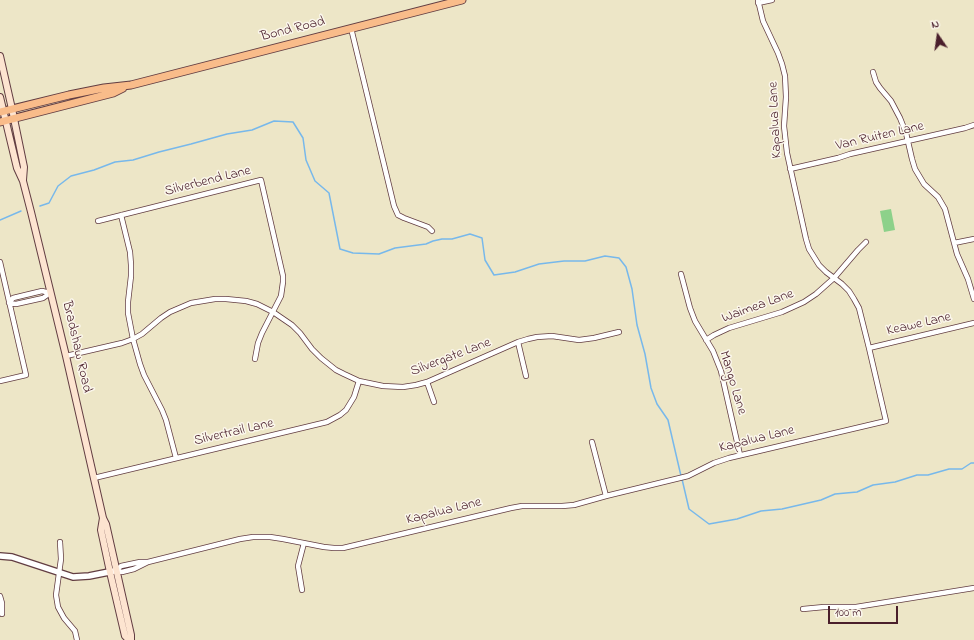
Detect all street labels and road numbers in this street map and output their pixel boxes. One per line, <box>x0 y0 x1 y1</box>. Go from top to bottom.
street label: Bond Road <box>259 14 327 46</box>
street label: Kapalua Lane <box>766 81 786 159</box>
street label: Van Ruiten Lane <box>834 119 926 155</box>
street label: Silverbend Lane <box>163 163 253 201</box>
street label: Waimea Lane <box>720 286 796 328</box>
street label: Bradshaw Road <box>57 299 95 395</box>
street label: Keawe Lane <box>885 309 953 341</box>
street label: Silvergate Lane <box>409 335 493 381</box>
street label: Mango Lane <box>714 349 750 417</box>
street label: Silvertrail Lane <box>193 416 275 450</box>
street label: Kapalua Lane <box>718 423 796 457</box>
street label: Kapalua Lane <box>405 495 483 529</box>

